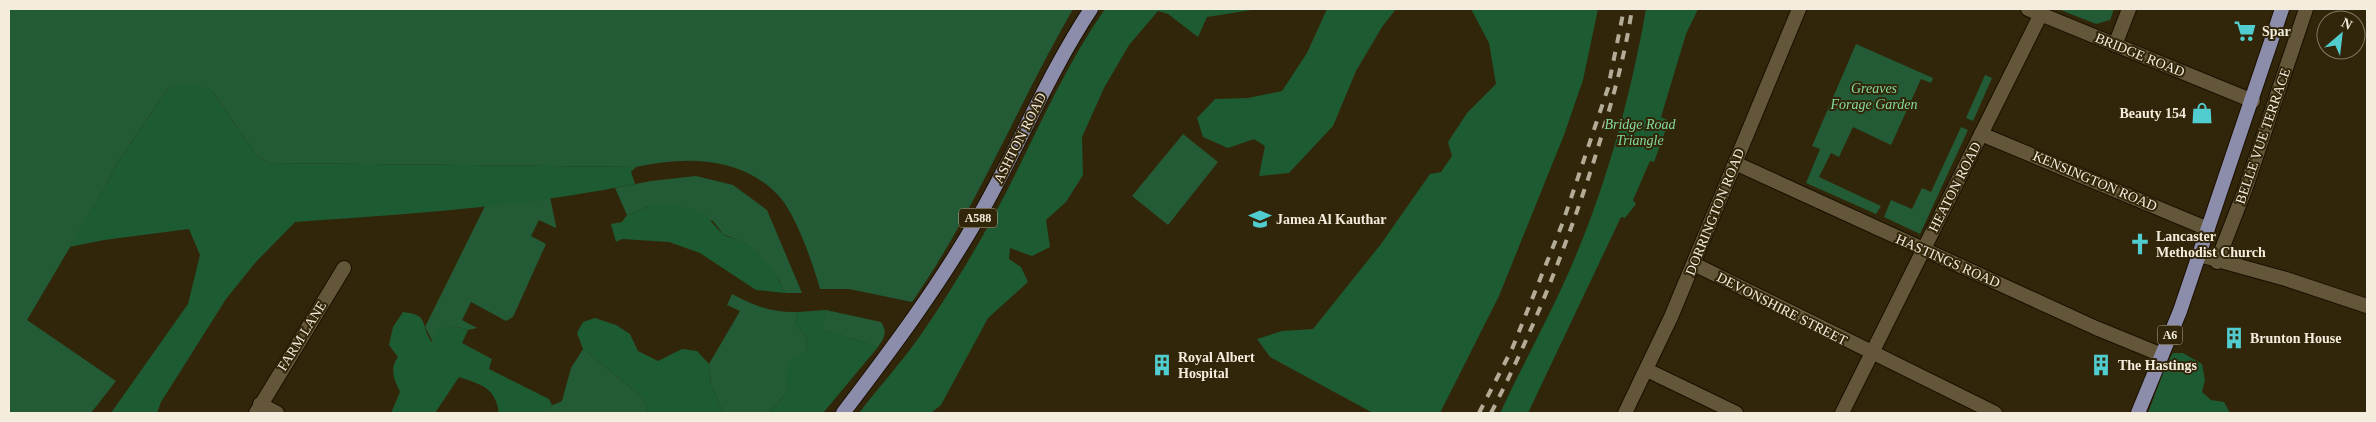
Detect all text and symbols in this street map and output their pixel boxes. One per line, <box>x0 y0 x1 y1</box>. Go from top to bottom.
north arrow <box>2316 10 2366 60</box>
text: N <box>2339 15 2355 33</box>
supermarket icon: Spar <box>2232 18 2258 44</box>
place label: Spar <box>2262 24 2291 39</box>
street label: BRIDGE ROAD <box>2093 30 2187 80</box>
street label: BELLE VUE TERRACE <box>2233 66 2293 206</box>
park label: Greaves Forage Garden <box>1830 81 1917 112</box>
street label: ASHTON ROAD <box>991 90 1049 186</box>
shop icon: Beauty 154 <box>2189 100 2215 126</box>
place label: Beauty 154 <box>2120 106 2186 121</box>
park label: Bridge Road Triangle <box>1604 117 1677 148</box>
street label: HEATON ROAD <box>1926 140 1984 234</box>
street label: DORRINGTON ROAD <box>1683 146 1747 278</box>
street label: KENSINGTON ROAD <box>2031 148 2159 214</box>
school or university icon: Jamea Al Kauthar <box>1247 206 1273 232</box>
road number: A588 <box>959 208 997 228</box>
place label: Jamea Al Kauthar <box>1276 212 1386 227</box>
place label: Lancaster Methodist Church <box>2156 229 2266 260</box>
street label: HASTINGS ROAD <box>1894 231 2002 291</box>
church icon: Lancaster Methodist Church <box>2127 231 2153 257</box>
street label: DEVONSHIRE STREET <box>1714 270 1850 349</box>
street label: FARM LANE <box>275 298 329 374</box>
building icon: Brunton House <box>2221 325 2247 351</box>
road number: A6 <box>2158 326 2182 344</box>
place label: Brunton House <box>2250 331 2341 346</box>
place label: Royal Albert Hospital <box>1178 350 1255 381</box>
building icon: Royal Albert Hospital <box>1149 352 1175 378</box>
building icon: The Hastings <box>2088 352 2114 378</box>
place label: The Hastings <box>2118 358 2198 373</box>

